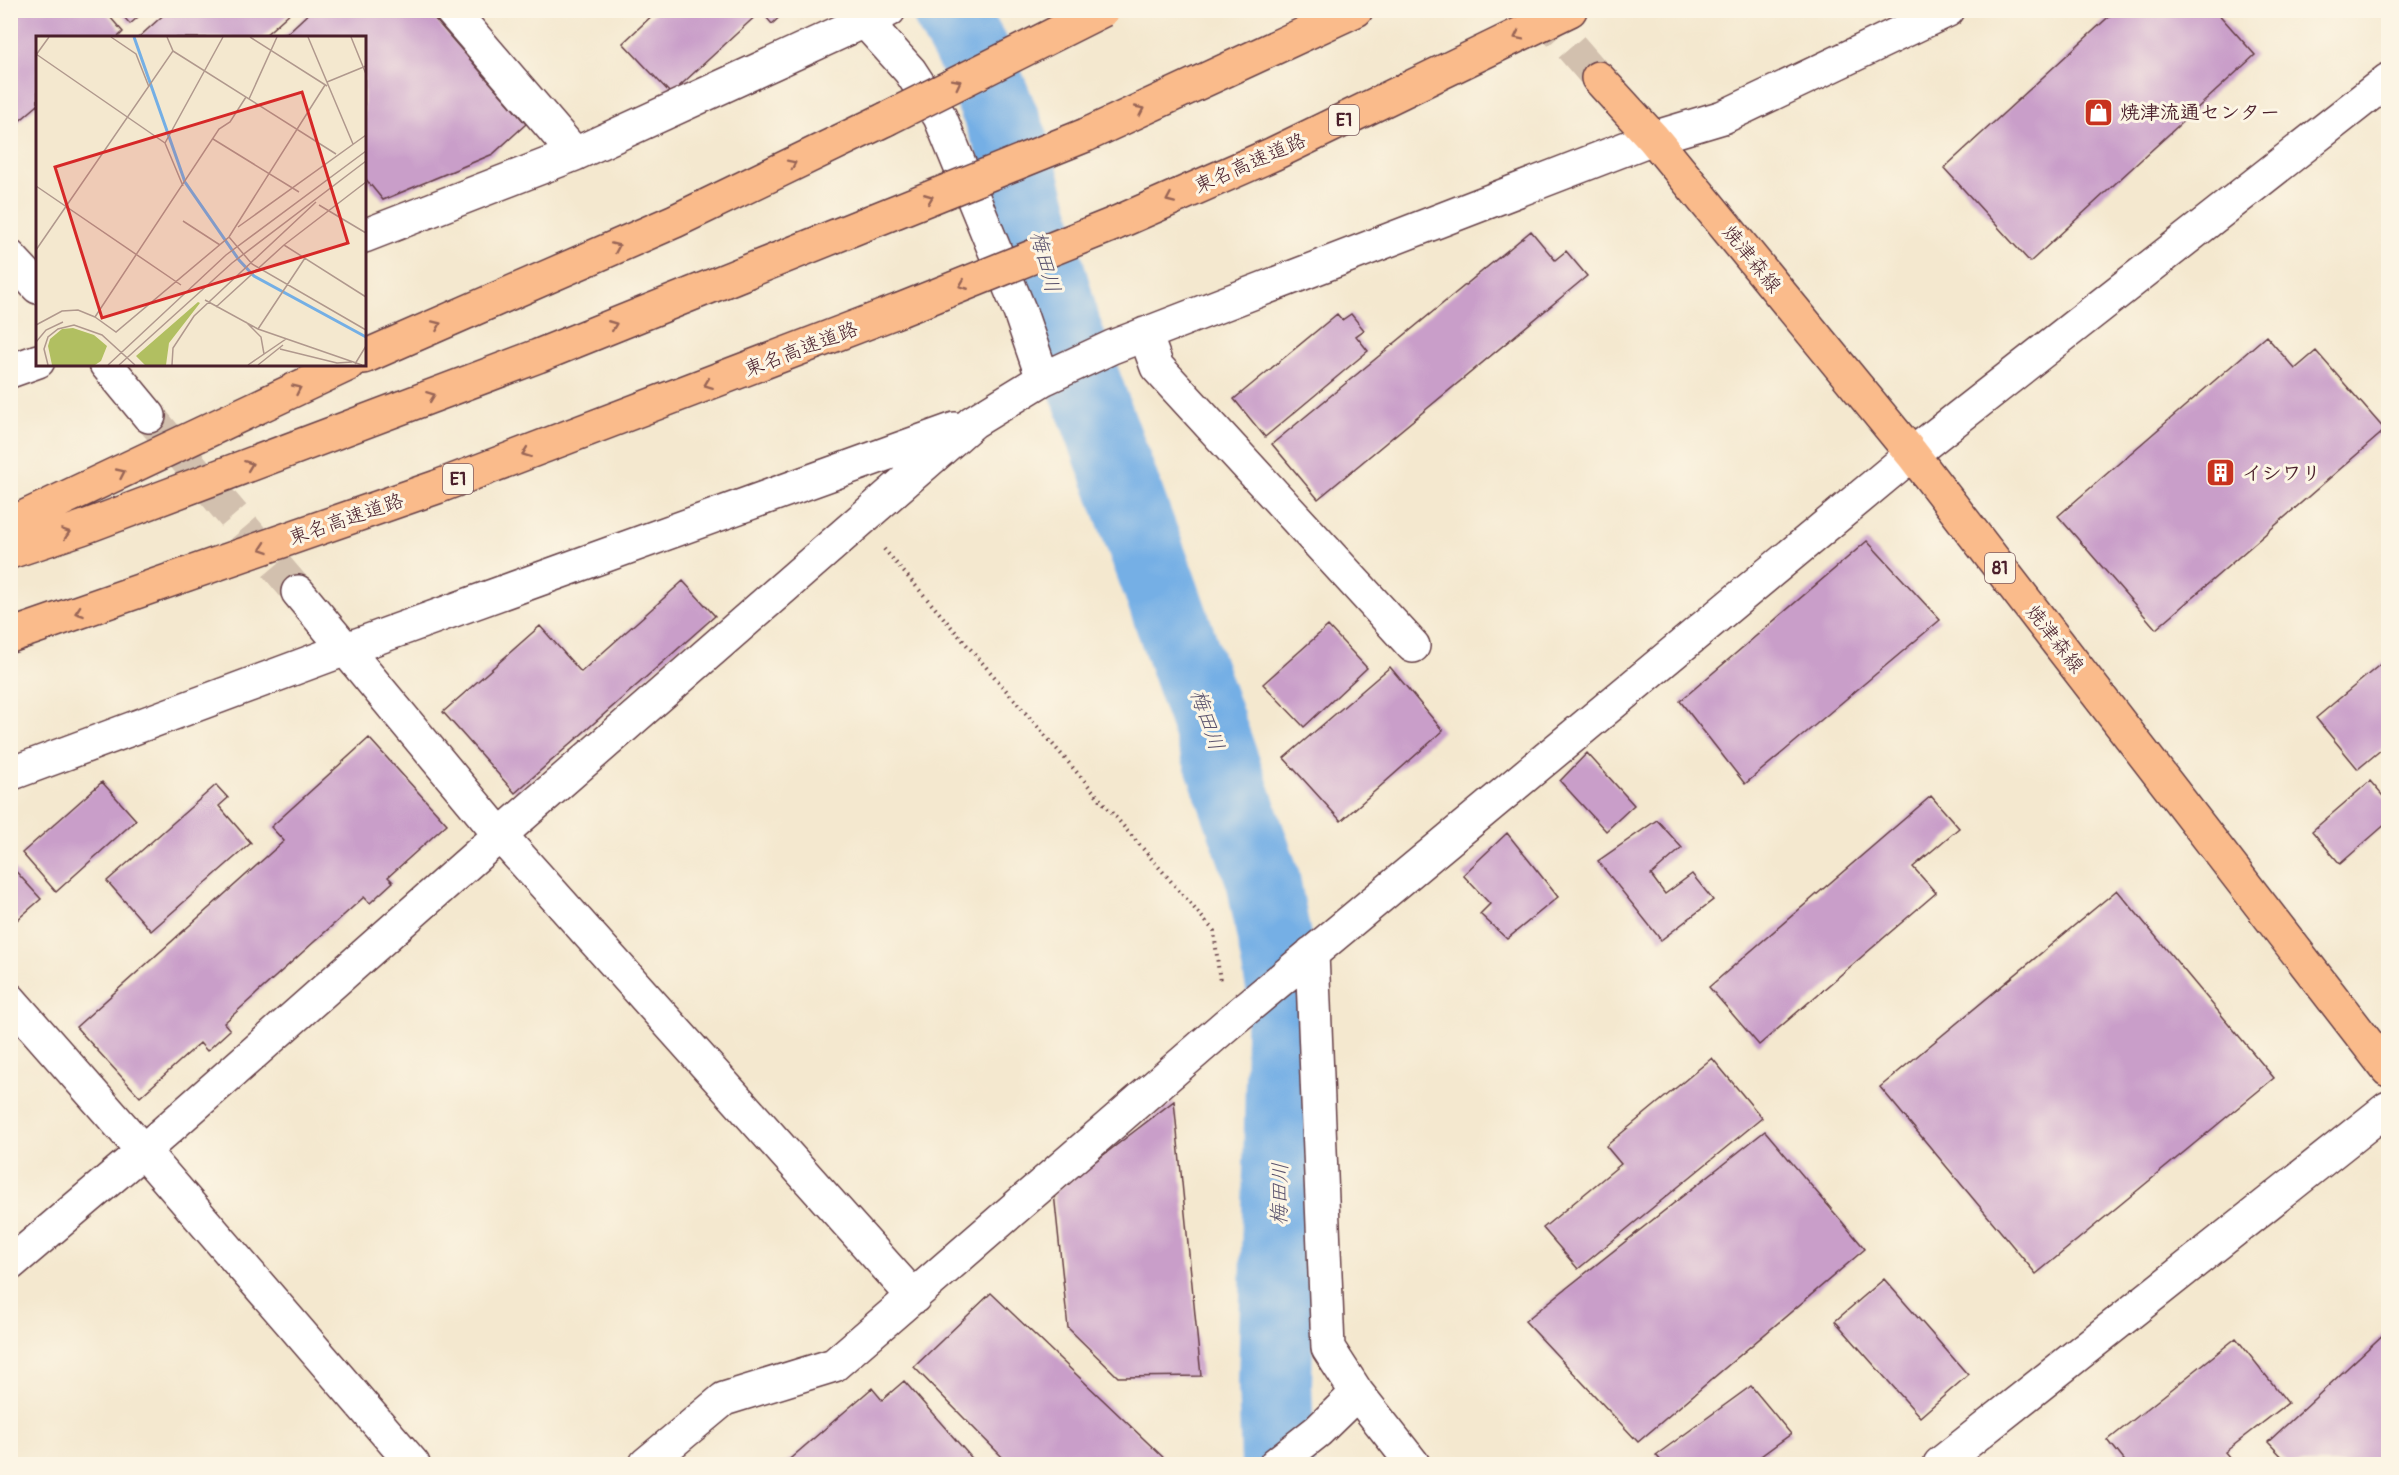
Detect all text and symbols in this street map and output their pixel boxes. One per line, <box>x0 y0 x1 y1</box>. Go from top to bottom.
one-way arrow <box>1513 29 1524 40</box>
inset map <box>36 36 366 366</box>
one-way arrow <box>951 79 962 91</box>
shop icon: 焼津流通センター <box>2083 96 2115 128</box>
place label: 焼津流通センター <box>2120 100 2280 125</box>
one-way arrow <box>1133 105 1144 117</box>
road number: E1 <box>1329 105 1359 135</box>
street label: 東名高速道路 <box>1190 127 1310 199</box>
one-way arrow <box>786 160 797 172</box>
one-way arrow <box>1165 192 1176 204</box>
one-way arrow <box>923 193 934 205</box>
street label: 焼津森線 <box>1717 220 1787 298</box>
water label: 梅田川 <box>1024 228 1066 296</box>
one-way arrow <box>610 242 621 254</box>
one-way arrow <box>958 278 969 290</box>
street label: 東名高速道路 <box>741 316 861 382</box>
one-way arrow <box>607 320 618 333</box>
one-way arrow <box>431 321 442 333</box>
one-way arrow <box>704 377 715 389</box>
one-way arrow <box>290 385 301 397</box>
one-way arrow <box>425 391 436 403</box>
one-way arrow <box>521 446 532 459</box>
building icon: イシワリ <box>2205 457 2237 489</box>
one-way arrow <box>242 460 253 472</box>
place label: イシワリ <box>2242 461 2322 486</box>
road number: E1 <box>443 464 473 494</box>
one-way arrow <box>114 468 125 480</box>
street label: 東名高速道路 <box>285 488 407 550</box>
one-way arrow <box>60 528 71 540</box>
one-way arrow <box>259 540 269 553</box>
road number: 81 <box>1985 553 2015 583</box>
street label: 焼津森線 <box>2021 600 2089 678</box>
one-way arrow <box>75 605 85 618</box>
water label: 梅田川 <box>1184 686 1230 754</box>
water label: 梅田川 <box>1266 1162 1294 1226</box>

